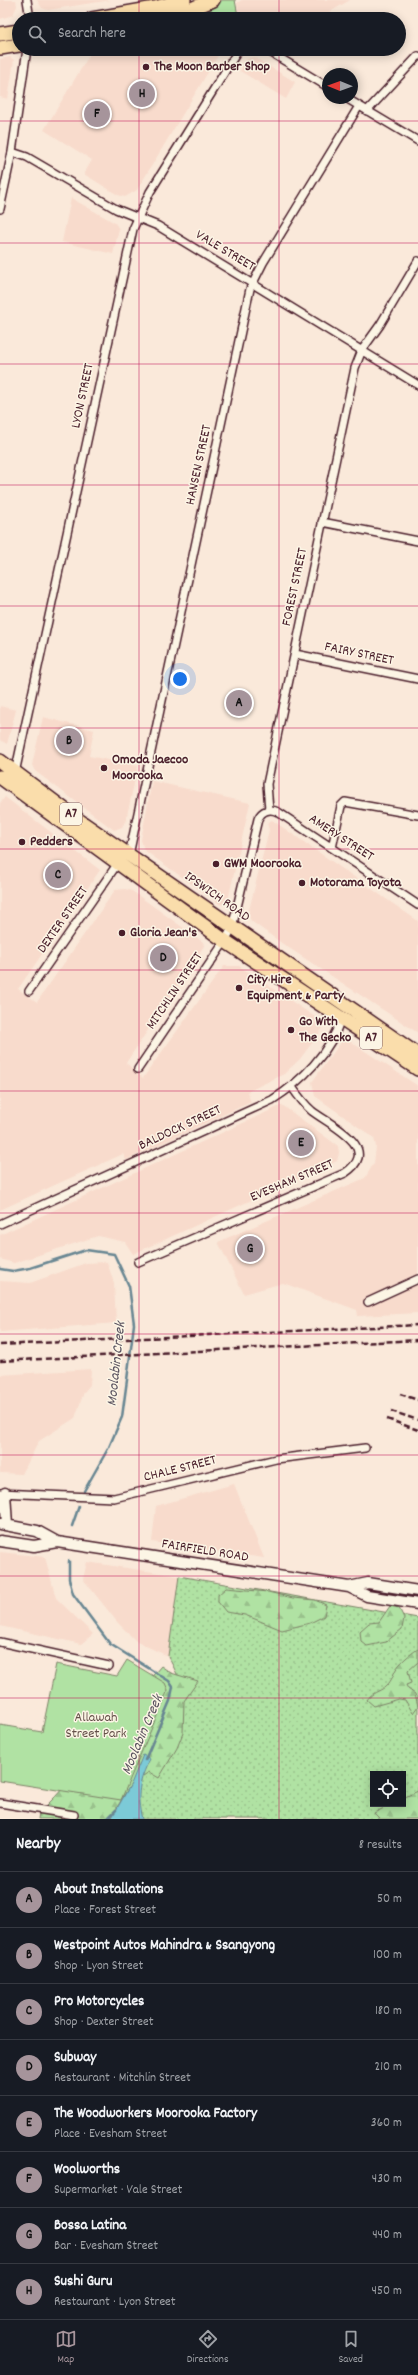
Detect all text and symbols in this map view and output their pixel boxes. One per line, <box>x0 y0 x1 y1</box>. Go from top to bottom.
search box <box>12 12 406 56</box>
icon: search <box>26 23 48 45</box>
text: Search here <box>58 23 126 45</box>
place label: The Moon Barber Shop <box>154 57 271 77</box>
marker: The Moon Barber Shop <box>141 62 151 72</box>
north arrow <box>322 68 358 104</box>
pin: H <box>129 79 155 109</box>
pin: F <box>84 99 110 129</box>
street label: VALE STREET <box>191 225 259 277</box>
street label: LYON STREET <box>66 361 100 430</box>
street label: HANSEN STREET <box>181 423 217 507</box>
street label: FOREST STREET <box>277 546 313 628</box>
street label: FAIRY STREET <box>323 637 396 671</box>
your location <box>170 669 190 689</box>
pin: A <box>226 688 252 718</box>
pin: B <box>56 726 82 756</box>
place label: Omoda Jaecoo Moorooka <box>112 750 188 786</box>
marker: Omoda Jaecoo Moorooka <box>99 763 109 773</box>
road number: A7 <box>60 803 82 825</box>
street label: AMERY STREET <box>304 809 378 867</box>
place label: Pedders <box>30 832 73 852</box>
marker: Pedders <box>17 837 27 847</box>
place label: GWM Moorooka <box>224 854 303 874</box>
marker: GWM Moorooka <box>211 859 221 869</box>
pin: C <box>45 860 71 890</box>
street label: IPSWICH ROAD <box>180 867 254 927</box>
place label: Motorama Toyota <box>310 873 403 893</box>
marker: Motorama Toyota <box>297 878 307 888</box>
street label: DEXTER STREET <box>33 882 94 957</box>
place label: Gloria Jean's <box>130 923 197 943</box>
marker: Gloria Jean's <box>117 928 127 938</box>
pin: D <box>150 943 176 973</box>
street label: MITCHLIN STREET <box>142 948 208 1034</box>
place label: City Hire Equipment & Party <box>247 970 345 1006</box>
marker: City Hire Equipment & Party <box>234 983 244 993</box>
place label: Go With The Gecko <box>299 1012 351 1048</box>
marker: Go With The Gecko <box>286 1025 296 1035</box>
road number: A7 <box>360 1027 382 1049</box>
street label: BALDOCK STREET <box>136 1100 225 1156</box>
pin: E <box>288 1128 314 1158</box>
street label: EVESHAM STREET <box>247 1154 337 1208</box>
pin: G <box>237 1234 263 1264</box>
water label: Moolabin Creek <box>102 1319 133 1407</box>
street label: CHALE STREET <box>142 1450 219 1488</box>
street label: FAIRFIELD ROAD <box>160 1534 250 1568</box>
water label: Moolabin Creek <box>116 1690 170 1778</box>
park label: Allawah Street Park <box>65 1708 127 1744</box>
map controls <box>370 1771 406 1807</box>
button: locate <box>370 1771 406 1807</box>
text: Nearby <box>16 1833 60 1857</box>
text: 8 results <box>359 1836 402 1855</box>
text: About Installations <box>54 1879 164 1901</box>
text: A <box>25 1890 33 1909</box>
text: 50 m <box>377 1890 402 1909</box>
text: Place · Forest Street <box>54 1901 156 1920</box>
text: Westpoint Autos Mahindra & Ssangyong <box>54 1935 275 1957</box>
text: B <box>26 1946 32 1965</box>
text: 100 m <box>373 1946 402 1965</box>
text: Shop · Lyon Street <box>54 1957 143 1976</box>
text: Pro Motorcycles <box>54 1991 144 2013</box>
text: C <box>26 2002 32 2021</box>
text: 180 m <box>375 2002 402 2021</box>
text: Shop · Dexter Street <box>54 2013 154 2032</box>
text: Subway <box>54 2047 96 2069</box>
text: D <box>26 2058 32 2077</box>
text: 210 m <box>374 2058 402 2077</box>
text: Restaurant · Mitchlin Street <box>54 2069 191 2088</box>
text: The Woodworkers Moorooka Factory <box>54 2103 257 2125</box>
text: E <box>26 2114 32 2133</box>
text: 360 m <box>371 2114 402 2133</box>
text: Place · Evesham Street <box>54 2125 167 2144</box>
text: Woolworths <box>54 2159 120 2181</box>
text: F <box>26 2170 32 2189</box>
text: 430 m <box>372 2170 402 2189</box>
text: Supermarket · Vale Street <box>54 2181 182 2200</box>
text: Bossa Latina <box>54 2215 126 2237</box>
text: G <box>26 2226 32 2245</box>
text: 440 m <box>372 2226 402 2245</box>
text: Bar · Evesham Street <box>54 2237 158 2256</box>
text: Sushi Guru <box>54 2271 113 2293</box>
text: H <box>26 2282 32 2301</box>
text: 450 m <box>372 2282 402 2301</box>
text: Restaurant · Lyon Street <box>54 2293 176 2312</box>
tab: Map <box>55 2328 77 2368</box>
tab: Directions <box>187 2328 229 2368</box>
tab: Saved <box>338 2328 363 2368</box>

